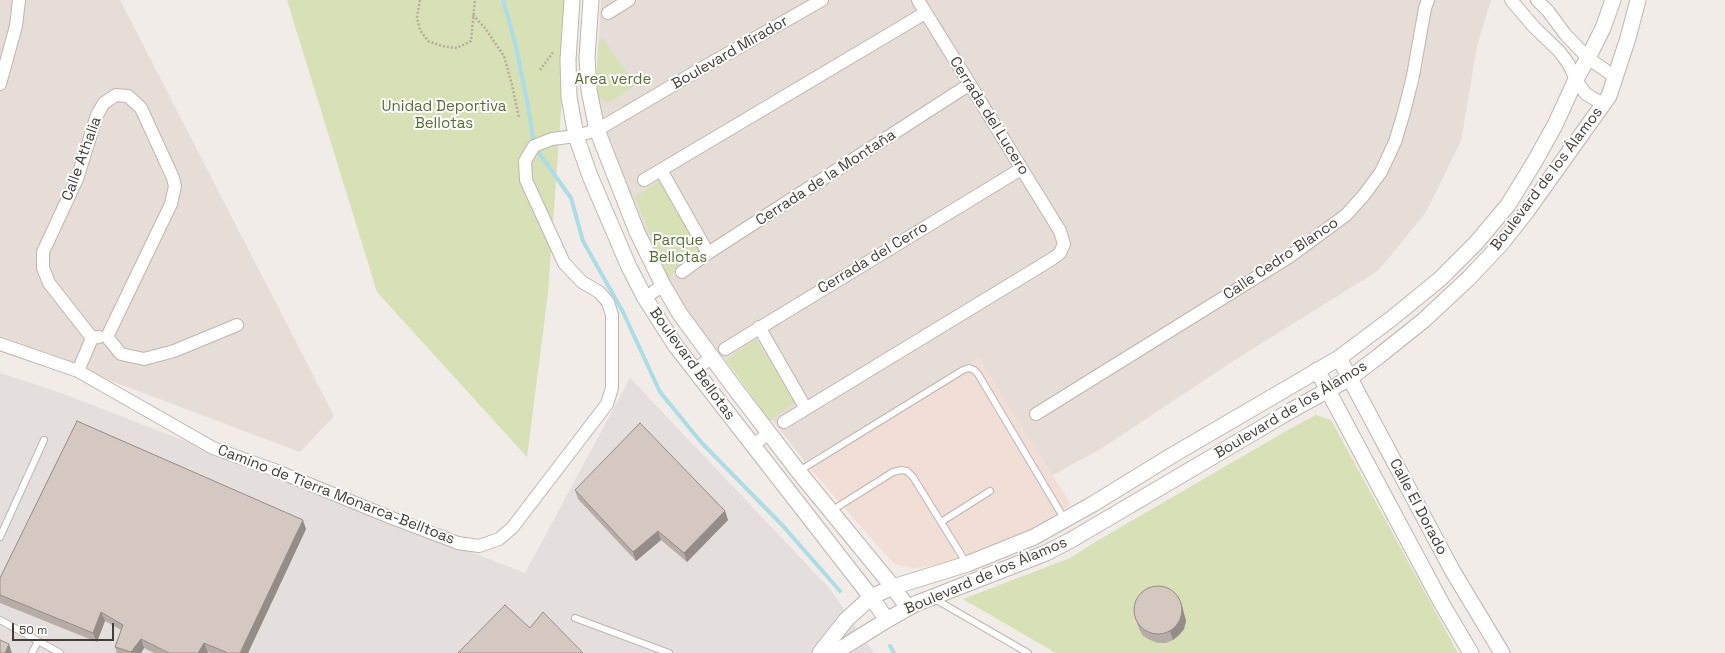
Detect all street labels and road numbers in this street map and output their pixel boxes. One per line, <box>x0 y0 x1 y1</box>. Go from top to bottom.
street label: Boulevard Mirador <box>669 12 791 94</box>
street label: Cerrada del Lucero <box>945 54 1033 178</box>
street label: Boulevard de los Álamos <box>1487 104 1607 254</box>
street label: Calle Athalia <box>58 114 106 204</box>
street label: Cerrada de la Montaña <box>753 126 899 230</box>
street label: Calle Cedro Blanco <box>1220 214 1342 304</box>
street label: Cerrada del Cerro <box>815 218 931 298</box>
street label: Boulevard Bellotas <box>645 304 739 424</box>
street label: Boulevard de los Álamos <box>1211 357 1371 463</box>
street label: Camino de Tierra Monarca-Belltoas <box>215 441 457 549</box>
street label: Calle El Dorado <box>1385 456 1451 558</box>
street label: Boulevard de los Álamos <box>902 534 1070 618</box>

